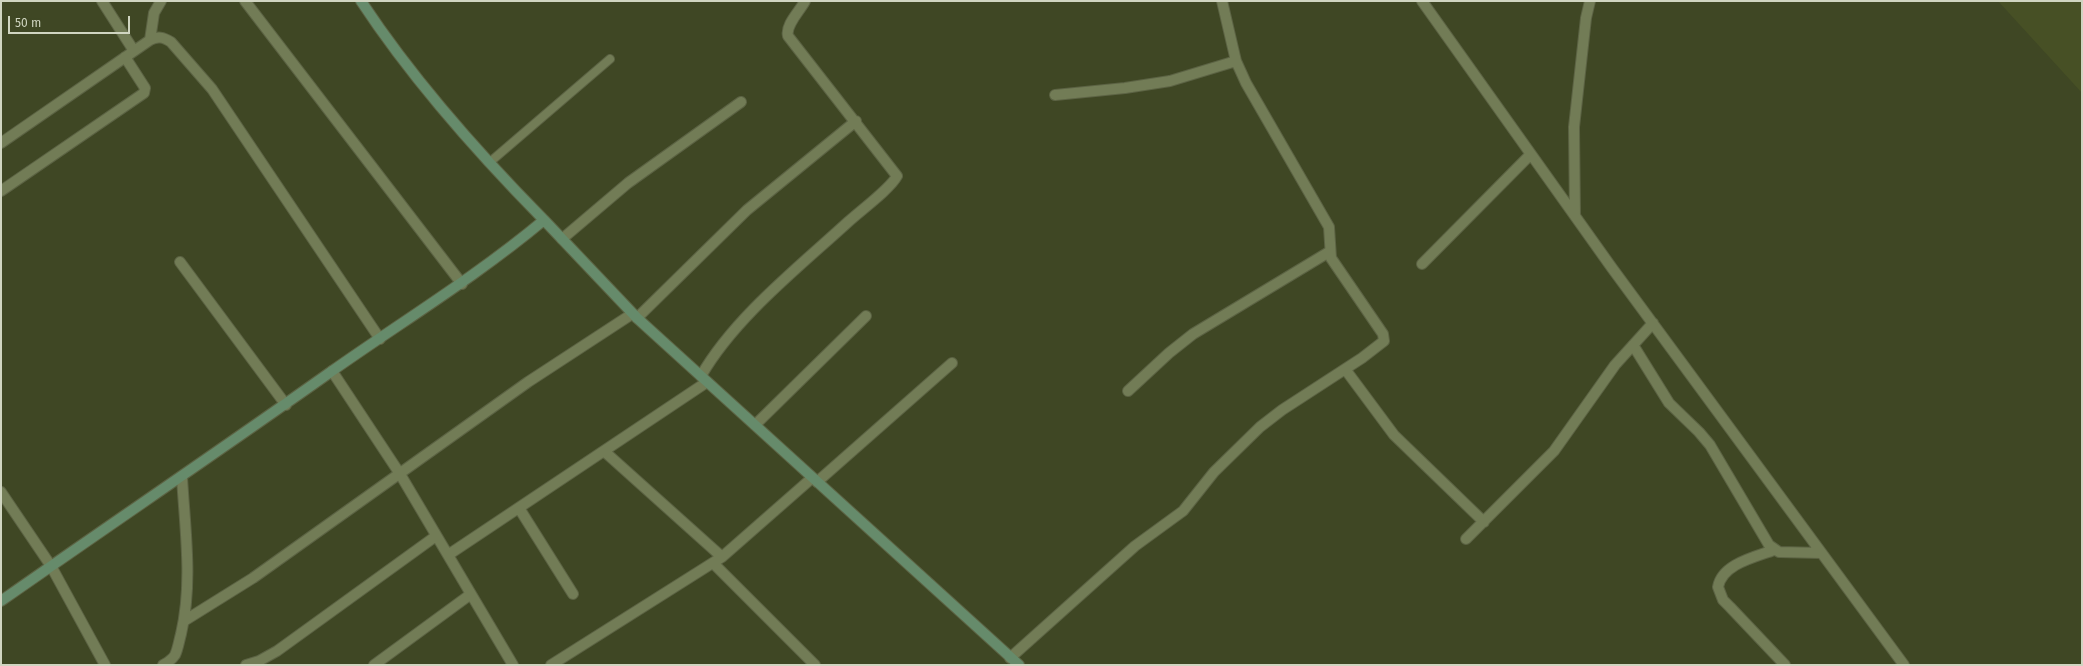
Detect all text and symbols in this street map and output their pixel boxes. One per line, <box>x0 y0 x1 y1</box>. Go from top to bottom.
scale bar <box>10 8 132 34</box>
text: 50 m <box>15 16 41 30</box>

